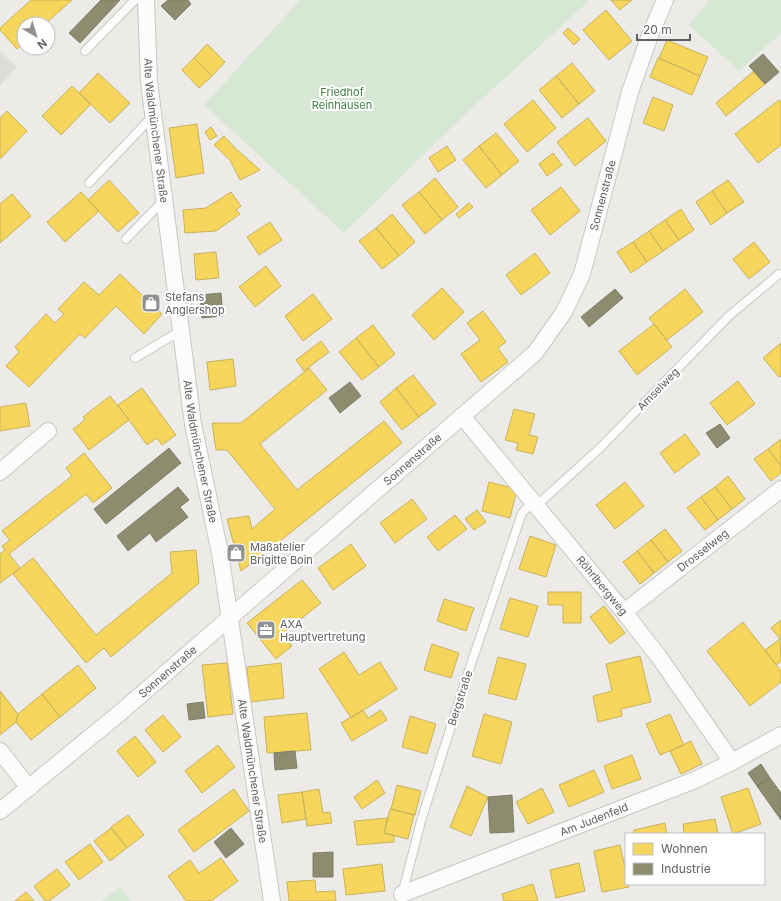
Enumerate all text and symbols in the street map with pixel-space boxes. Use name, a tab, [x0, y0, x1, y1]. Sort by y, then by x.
north arrow	[16, 16, 56, 56]
scale bar	[637, 16, 690, 42]
text: 20 m	[643, 22, 672, 37]
text: N	[35, 36, 50, 52]
street label: Alte Waldmünchener Straße	[141, 58, 171, 204]
park label: Friedhof Reinhausen	[312, 85, 372, 112]
street label: Sonnenstraße	[587, 158, 619, 232]
place label: Stefans Anglershop	[165, 290, 225, 317]
shop icon: Stefans Anglershop	[140, 292, 162, 314]
street label: Amselweg	[634, 365, 682, 413]
street label: Alte Waldmünchener Straße	[180, 379, 221, 524]
street label: Sonnenstraße	[380, 430, 444, 488]
street label: Drosselweg	[674, 526, 731, 575]
place label: Maßatelier Brigitte Boin	[250, 540, 313, 567]
shop icon: Maßatelier Brigitte Boin	[225, 542, 247, 564]
street label: Röhrlbergweg	[574, 553, 631, 618]
place label: AXA Hauptvertretung	[280, 617, 365, 644]
office icon: AXA Hauptvertretung	[255, 619, 277, 641]
street label: Sonnenstraße	[136, 643, 200, 701]
street label: Bergstraße	[444, 669, 476, 727]
street label: Alte Waldmünchener Straße	[235, 698, 270, 844]
street label: Am Judenfeld	[558, 800, 630, 839]
legend	[625, 833, 765, 885]
text: Wohnen	[661, 841, 708, 856]
text: Industrie	[661, 861, 711, 876]

